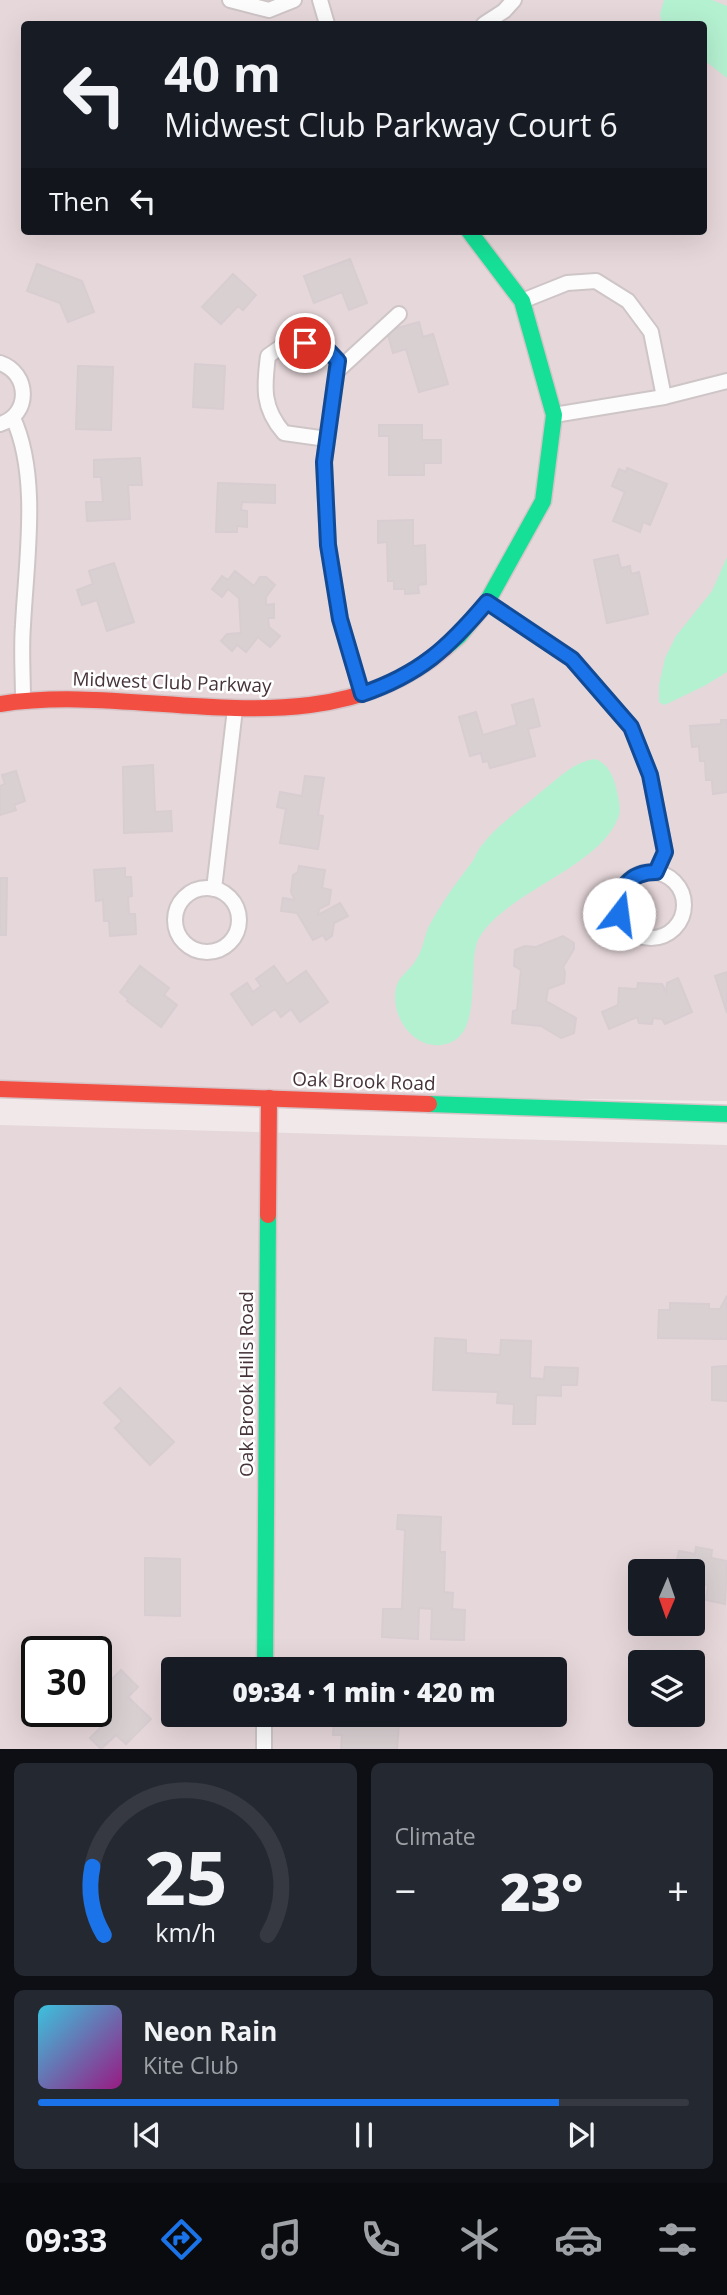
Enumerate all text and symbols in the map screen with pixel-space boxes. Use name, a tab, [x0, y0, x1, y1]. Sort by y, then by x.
text: 40 m	[164, 40, 281, 106]
icon: left	[49, 49, 140, 140]
text: Midwest Club Parkway Court 6	[164, 103, 618, 146]
icon: left	[124, 182, 162, 220]
text: Then	[49, 183, 110, 219]
pin	[275, 313, 335, 373]
icon: arrive	[286, 324, 324, 362]
street label: Midwest Club Parkway	[72, 666, 272, 698]
position arrow	[582, 877, 656, 951]
street label: Oak Brook Road	[292, 1066, 436, 1096]
street label: Oak Brook Hills Road	[233, 1291, 259, 1477]
north arrow	[628, 1559, 705, 1636]
map controls	[628, 1559, 705, 1727]
speed limit sign: 30	[21, 1636, 112, 1727]
button: layers	[628, 1650, 705, 1727]
text: 09:34 · 1 min · 420 m	[233, 1674, 495, 1710]
text: Climate	[395, 1820, 476, 1852]
text: 25	[144, 1828, 227, 1927]
text: 23°	[500, 1855, 583, 1926]
text: −	[395, 1864, 416, 1916]
text: +	[667, 1864, 689, 1916]
text: km/h	[155, 1915, 216, 1949]
text: Neon Rain	[143, 2013, 277, 2049]
text: Kite Club	[143, 2049, 238, 2081]
icon: previous	[128, 2116, 166, 2154]
icon: pause	[345, 2116, 383, 2154]
icon: next	[562, 2116, 600, 2154]
icon: directions	[157, 2215, 206, 2264]
icon: music	[257, 2215, 306, 2264]
icon: phone	[356, 2215, 405, 2264]
icon: climate	[455, 2215, 504, 2264]
icon: car	[554, 2215, 603, 2264]
icon: filters	[653, 2215, 702, 2264]
text: 09:33	[25, 2218, 107, 2261]

